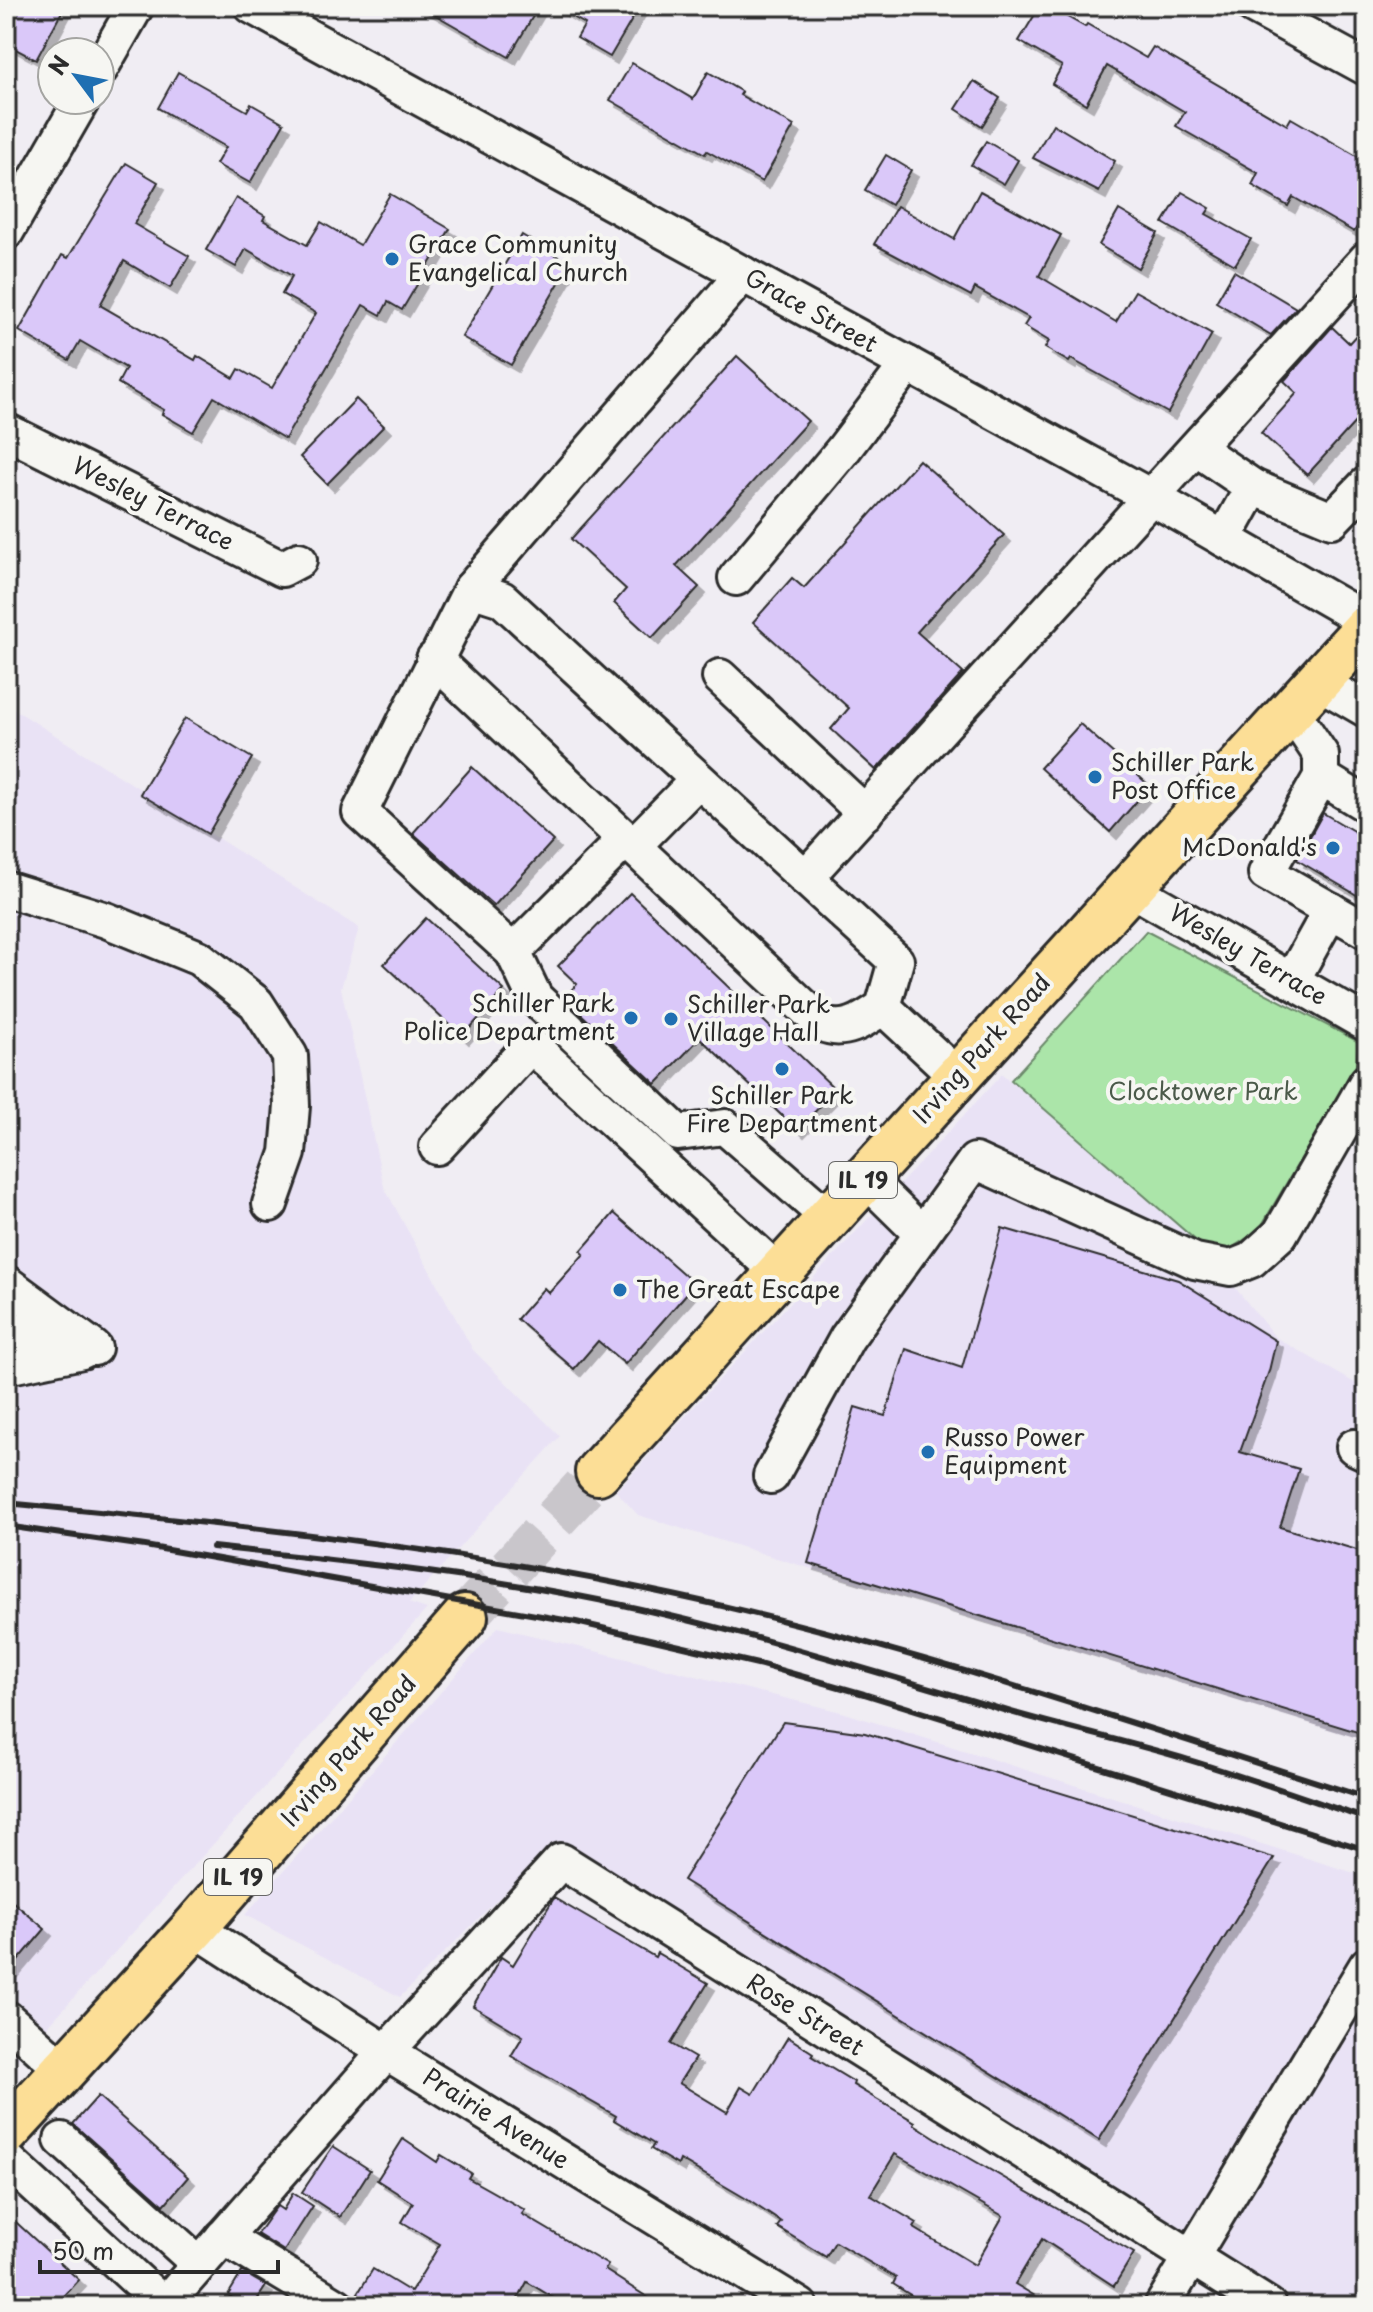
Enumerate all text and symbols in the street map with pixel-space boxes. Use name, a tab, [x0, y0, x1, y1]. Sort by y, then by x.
north arrow	[36, 36, 116, 116]
text: N	[39, 48, 76, 81]
place label: Grace Community Evangelical Church	[408, 225, 628, 289]
marker: Grace Community Evangelical Church	[383, 250, 401, 268]
street label: Grace Street	[739, 258, 885, 361]
street label: Wesley Terrace	[67, 446, 241, 558]
place label: Schiller Park Post Office	[1111, 743, 1254, 807]
marker: Schiller Park Post Office	[1086, 768, 1104, 786]
place label: McDonald's	[1182, 828, 1317, 864]
marker: McDonald's	[1324, 839, 1342, 857]
street label: Wesley Terrace	[1163, 893, 1335, 1013]
street label: Irving Park Road	[903, 965, 1058, 1131]
place label: Schiller Park Police Department	[403, 984, 615, 1048]
place label: Schiller Park Village Hall	[687, 985, 830, 1049]
marker: Schiller Park Police Department	[622, 1009, 640, 1027]
marker: Schiller Park Village Hall	[662, 1010, 680, 1028]
marker: Schiller Park Fire Department	[773, 1060, 791, 1078]
park label: Clocktower Park	[1108, 1072, 1298, 1108]
place label: Schiller Park Fire Department	[686, 1076, 878, 1140]
road number: IL 19	[829, 1162, 897, 1198]
place label: The Great Escape	[636, 1270, 840, 1306]
marker: The Great Escape	[611, 1281, 629, 1299]
place label: Russo Power Equipment	[944, 1418, 1085, 1482]
marker: Russo Power Equipment	[919, 1443, 937, 1461]
street label: Irving Park Road	[271, 1666, 424, 1834]
road number: IL 19	[204, 1859, 272, 1895]
street label: Rose Street	[740, 1963, 872, 2064]
street label: Prairie Avenue	[417, 2058, 577, 2177]
scale bar	[40, 2224, 278, 2274]
text: 50 m	[52, 2232, 114, 2268]

